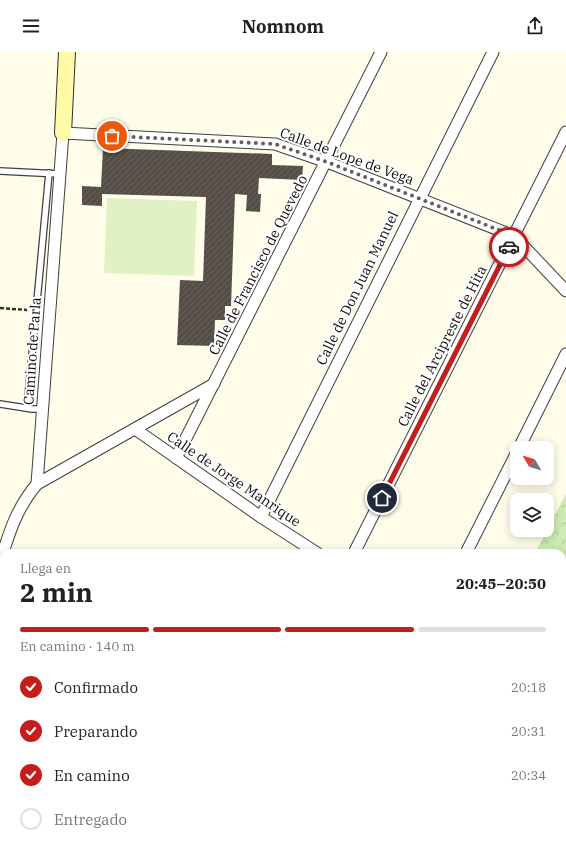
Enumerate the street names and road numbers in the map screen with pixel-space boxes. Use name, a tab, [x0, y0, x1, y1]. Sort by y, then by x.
street label: Calle de Lope de Vega	[278, 123, 417, 189]
street label: Calle de Francisco de Quevedo	[205, 172, 311, 358]
street label: Calle de Don Juan Manuel	[312, 208, 402, 368]
street label: Calle del Arcipreste de Hita	[393, 262, 491, 430]
street label: Camino de Parla	[19, 296, 45, 405]
street label: Calle de Jorge Manrique	[164, 427, 304, 531]

